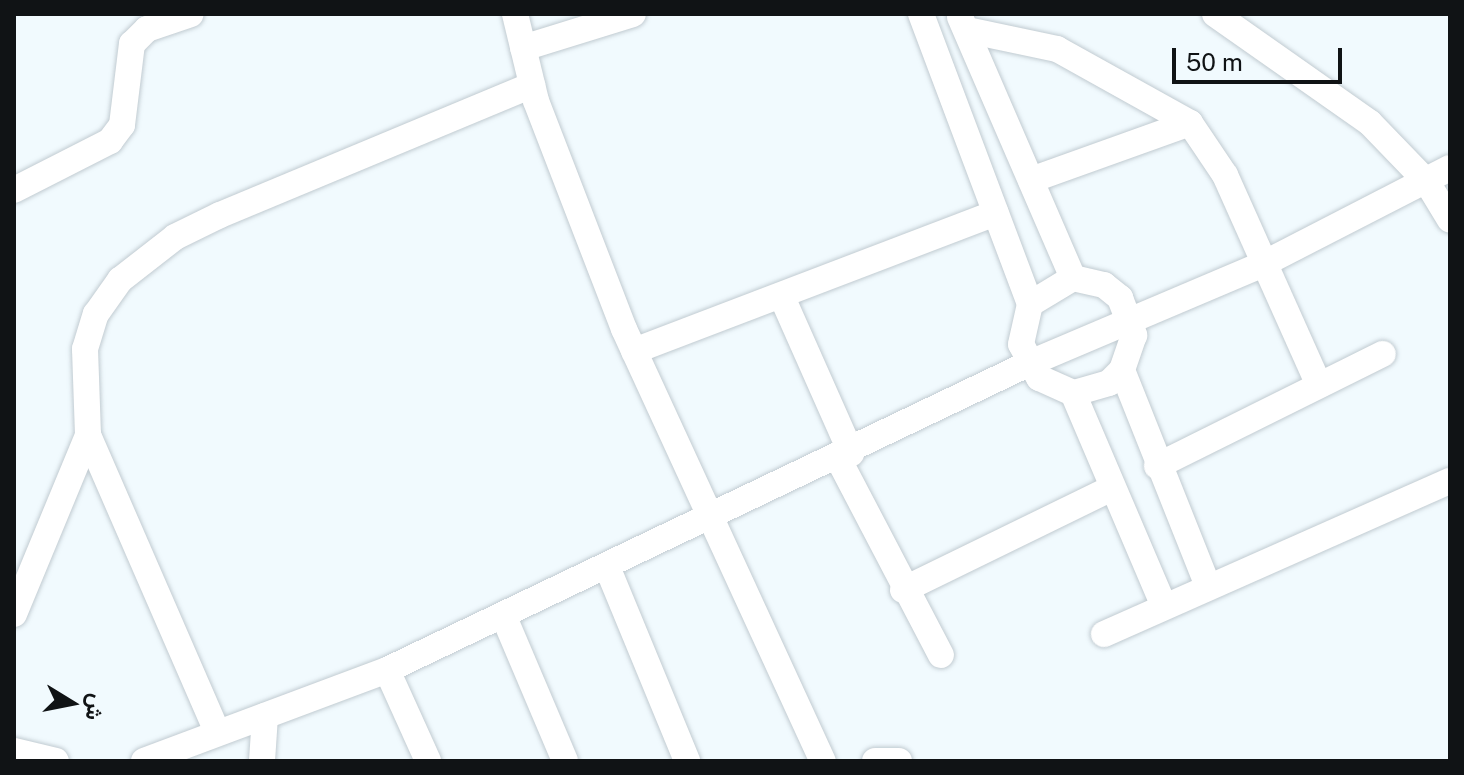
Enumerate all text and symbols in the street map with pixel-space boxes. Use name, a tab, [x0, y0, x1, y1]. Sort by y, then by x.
scale bar	[1176, 32, 1346, 82]
text: 50 m	[1186, 48, 1243, 76]
north arrow	[32, 663, 112, 743]
text: ش	[81, 692, 111, 722]

